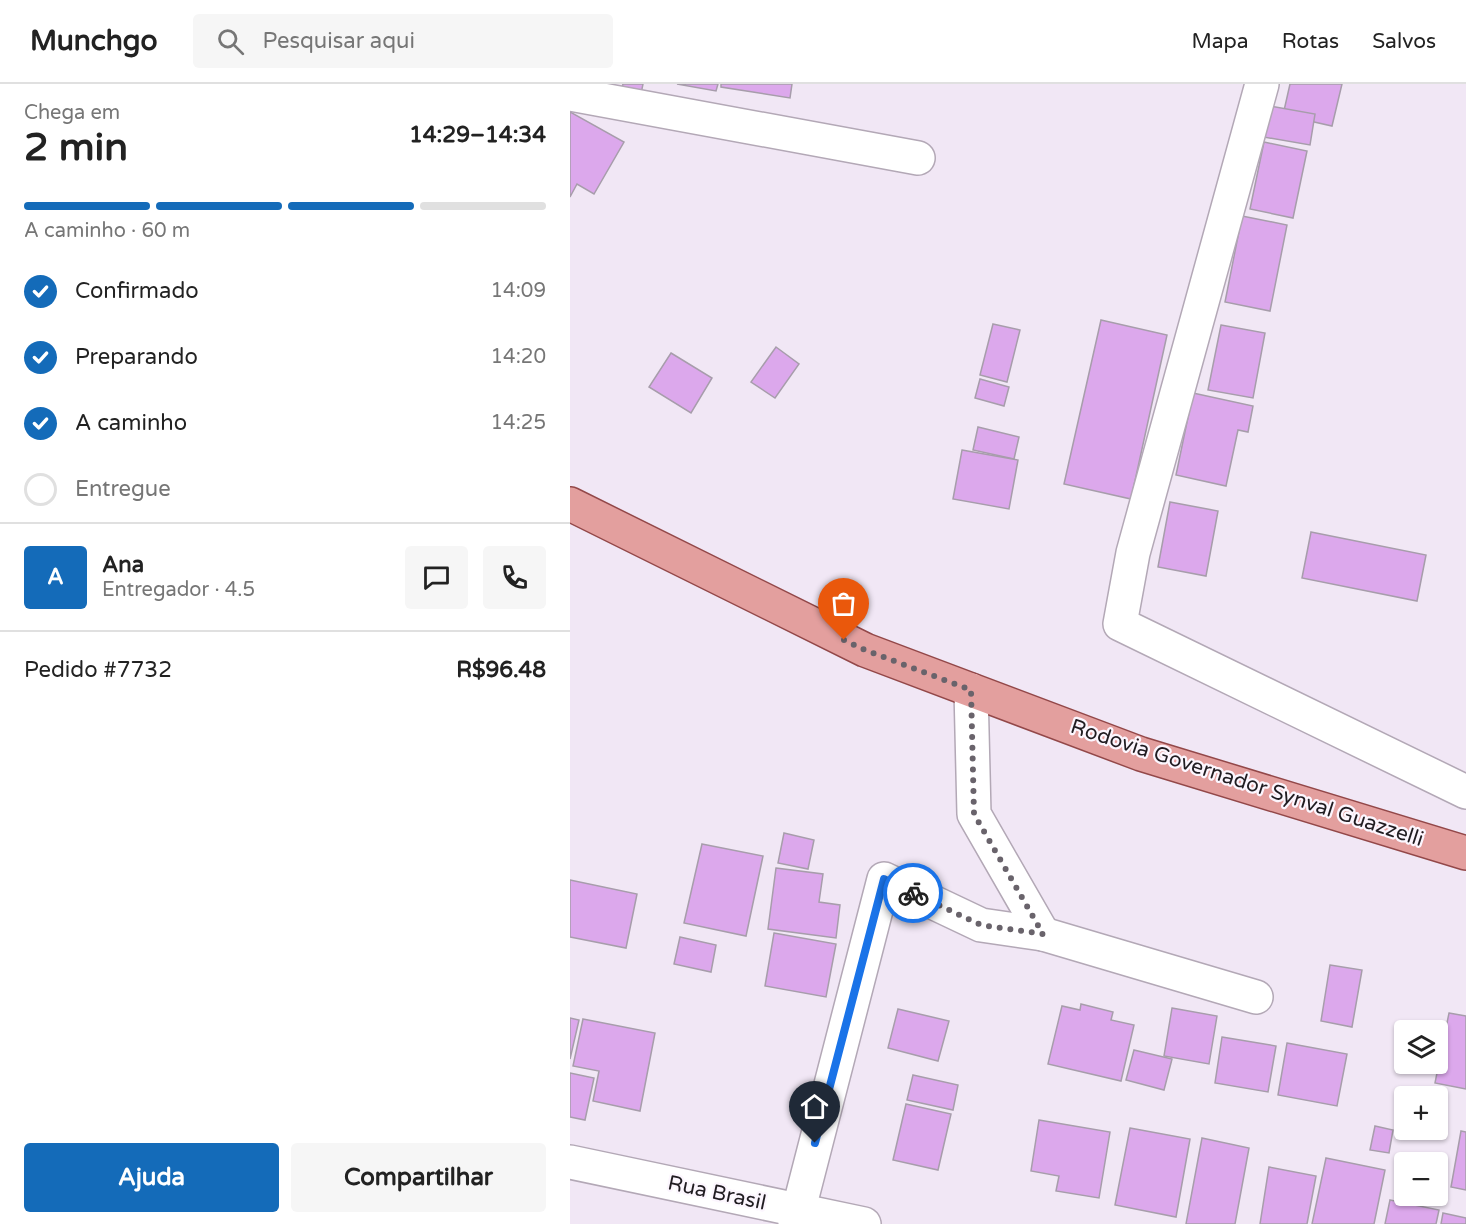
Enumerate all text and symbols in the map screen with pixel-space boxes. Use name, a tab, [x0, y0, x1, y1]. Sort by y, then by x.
search box	[193, 14, 613, 68]
text: Munchgo	[30, 24, 157, 58]
icon: search	[214, 25, 247, 58]
text: Pesquisar aqui	[262, 28, 415, 54]
text: Mapa	[1191, 29, 1249, 54]
text: Rotas	[1282, 29, 1339, 54]
text: Salvos	[1372, 29, 1436, 54]
text: Chega em	[24, 101, 120, 125]
text: 14:29–14:34	[409, 122, 546, 148]
text: 2 min	[24, 124, 128, 171]
text: A caminho · 60 m	[24, 219, 190, 243]
icon: check	[24, 275, 57, 308]
text: Confirmado	[75, 278, 199, 304]
text: 14:09	[491, 279, 546, 303]
icon: check	[24, 341, 57, 374]
text: Preparando	[75, 344, 198, 370]
text: 14:20	[491, 345, 546, 369]
icon: check	[24, 407, 57, 440]
text: A caminho	[75, 410, 187, 436]
text: 14:25	[491, 411, 546, 435]
text: Entregue	[75, 476, 171, 502]
button: chat	[405, 546, 468, 609]
button: phone	[483, 546, 546, 609]
text: Ana	[102, 552, 144, 578]
text: A	[47, 564, 64, 590]
text: Entregador · 4.5	[102, 578, 255, 602]
pin	[818, 578, 869, 640]
icon: bag	[827, 587, 860, 620]
text: Pedido #7732	[24, 657, 172, 683]
text: R$96.48	[456, 657, 546, 683]
street label: Rodovia Governador Synval Guazzelli	[1067, 714, 1427, 852]
courier	[883, 863, 943, 923]
icon: bike	[897, 877, 930, 910]
map controls	[1394, 1020, 1448, 1206]
button: layers	[1394, 1020, 1448, 1074]
pin	[789, 1081, 840, 1143]
button: +	[1394, 1086, 1448, 1140]
icon: home	[798, 1090, 831, 1123]
button: Ajuda	[24, 1143, 279, 1212]
button: Compartilhar	[291, 1143, 546, 1212]
button: −	[1394, 1152, 1448, 1206]
street label: Rua Brasil	[666, 1170, 768, 1216]

